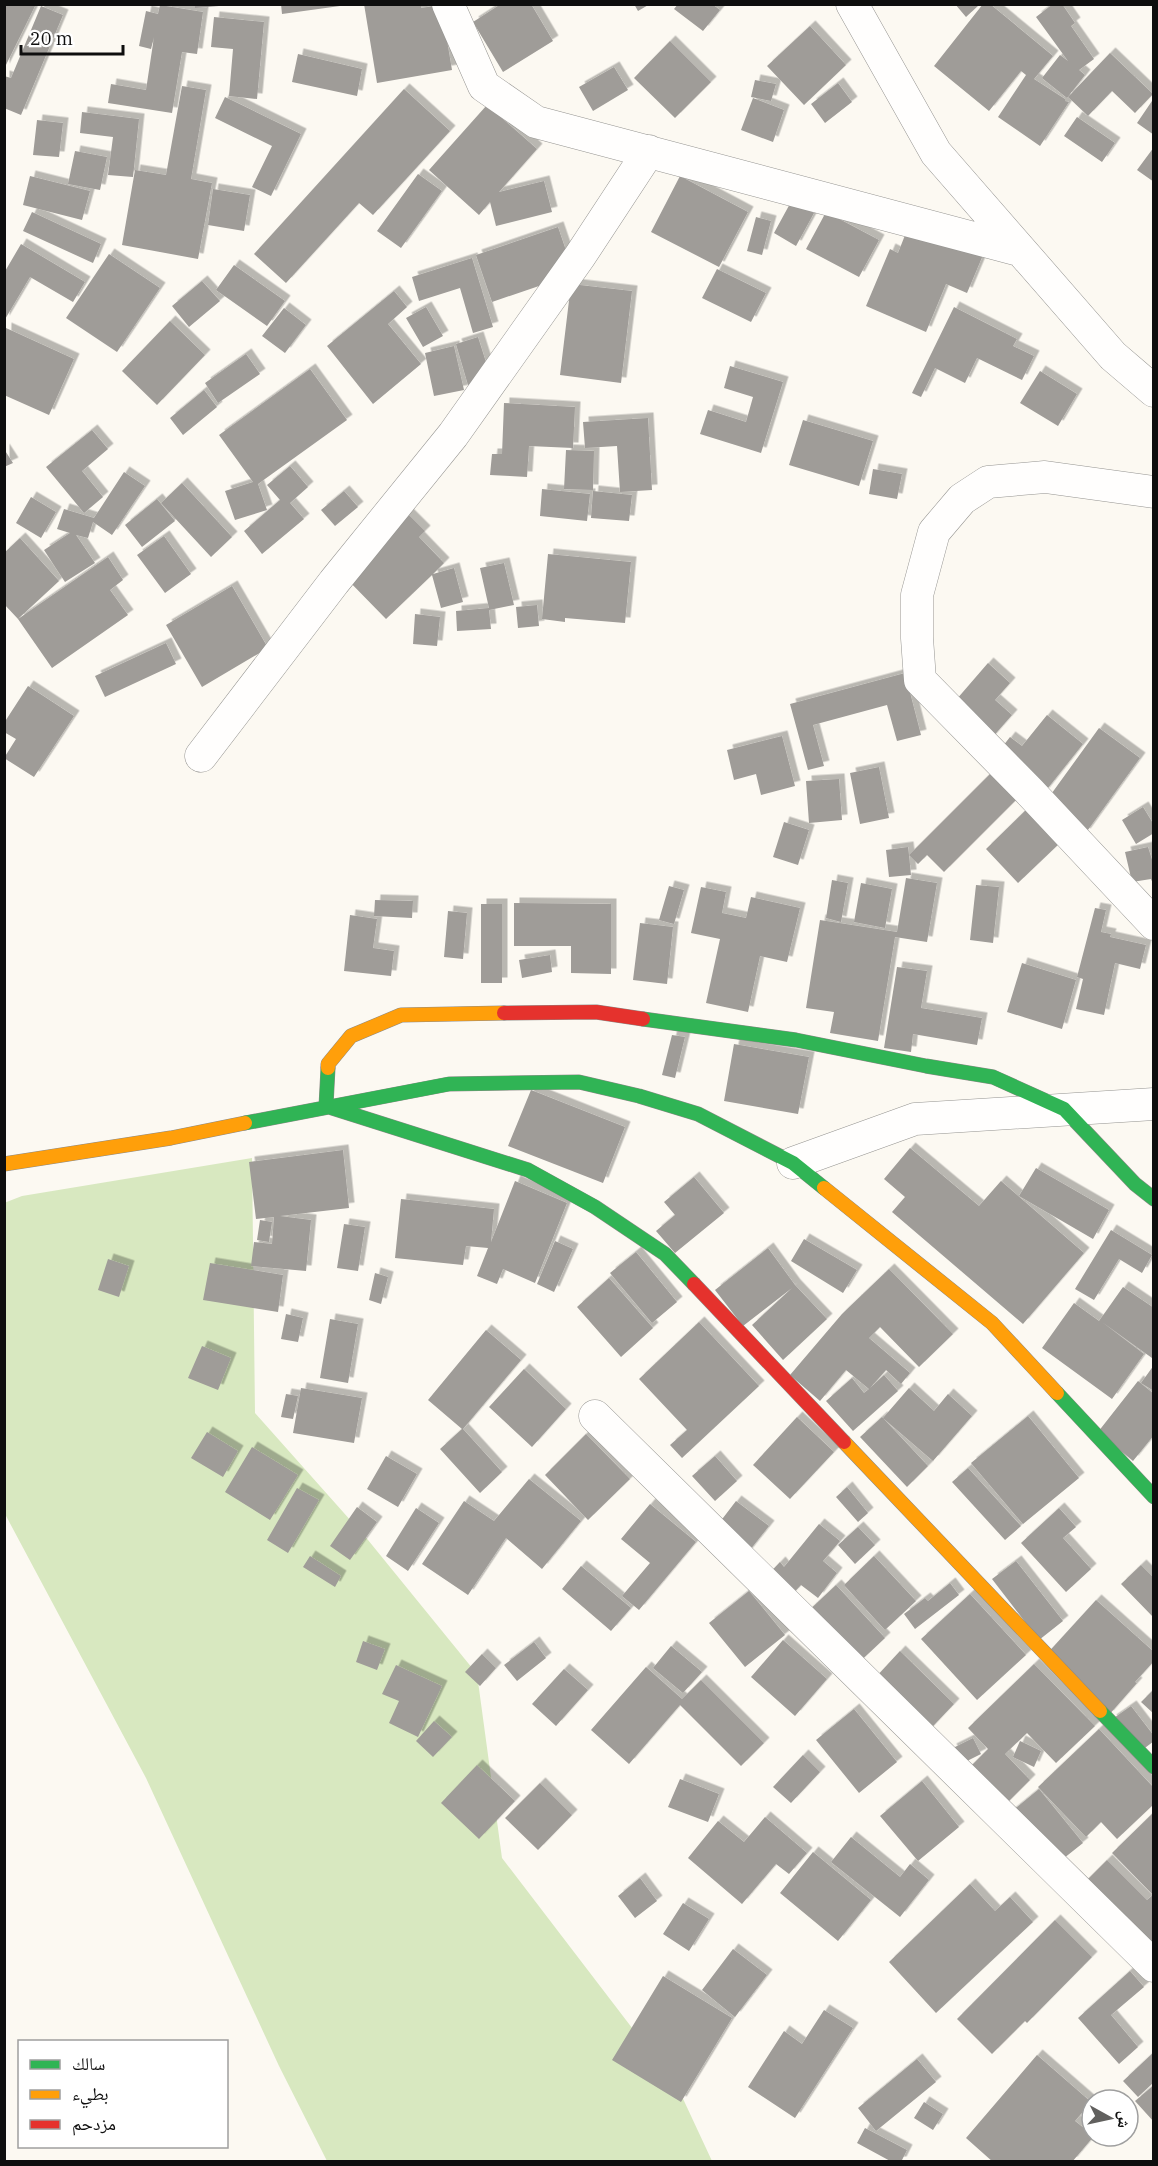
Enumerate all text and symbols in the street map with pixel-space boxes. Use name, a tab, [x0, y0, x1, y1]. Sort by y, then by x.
scale bar	[21, 18, 123, 56]
text: 20 m	[30, 27, 73, 50]
legend	[18, 2040, 228, 2148]
text: سالك	[72, 2052, 105, 2075]
text: بطيء	[72, 2082, 109, 2109]
north arrow	[1080, 2088, 1140, 2148]
text: ش	[1114, 2110, 1136, 2130]
text: مزدحم	[72, 2112, 116, 2136]

